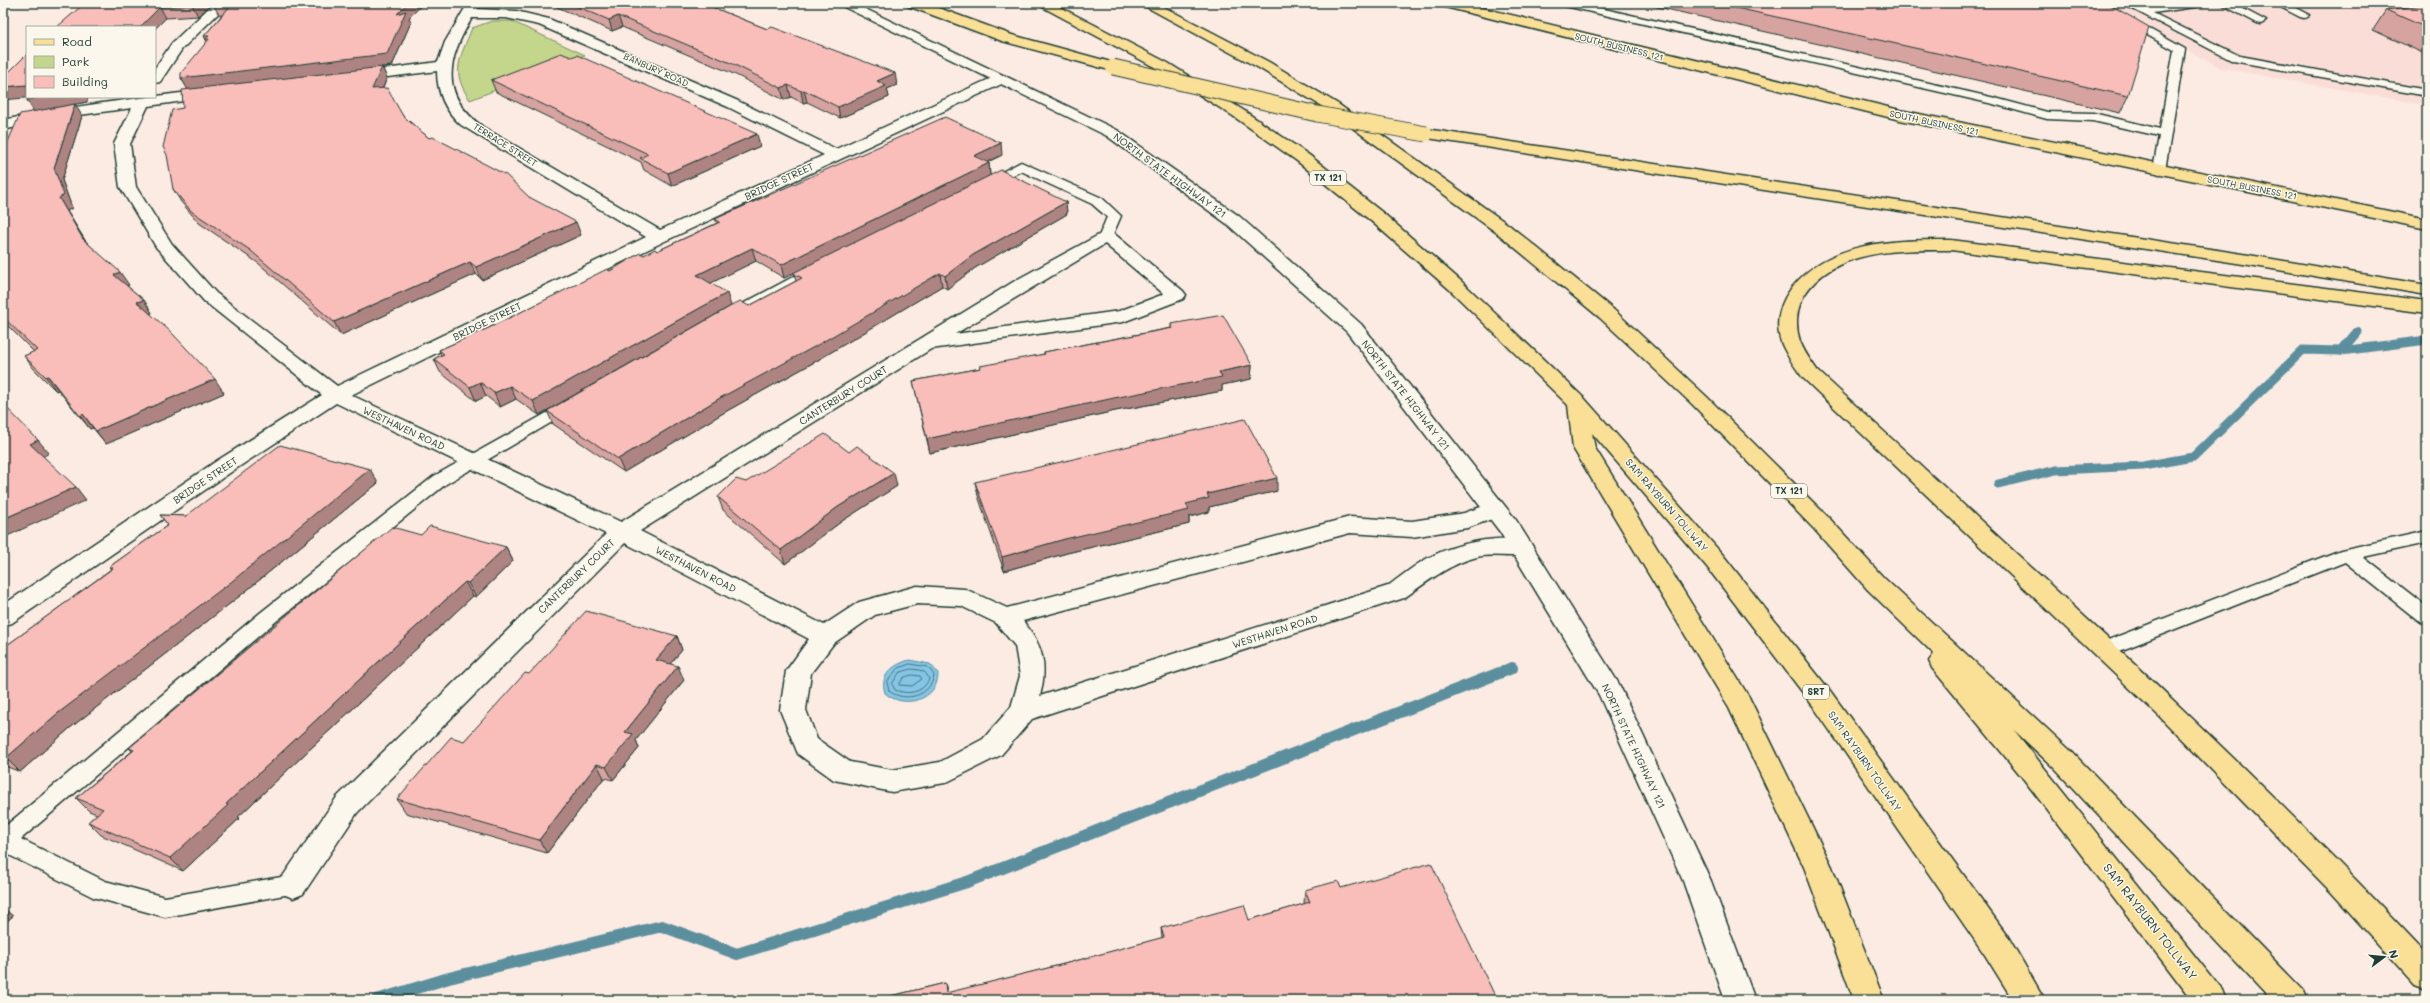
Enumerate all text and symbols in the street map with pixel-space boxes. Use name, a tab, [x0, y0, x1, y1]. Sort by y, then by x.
legend	[26, 26, 156, 98]
street label: SOUTH BUSINESS 121	[1574, 30, 1665, 63]
text: Road	[62, 33, 92, 49]
street label: BANBURY ROAD	[622, 50, 690, 89]
text: Park	[62, 53, 89, 69]
text: Building	[62, 73, 108, 89]
street label: SOUTH BUSINESS 121	[1888, 108, 1980, 137]
street label: TERRACE STREET	[471, 121, 539, 169]
street label: NORTH STATE HIGHWAY 121	[1111, 129, 1229, 221]
street label: BRIDGE STREET	[742, 159, 816, 203]
road number: TX 121	[1310, 171, 1346, 185]
street label: SOUTH BUSINESS 121	[2206, 173, 2298, 202]
street label: BRIDGE STREET	[450, 298, 524, 344]
street label: NORTH STATE HIGHWAY 121	[1359, 337, 1453, 453]
street label: CANTERBURY COURT	[796, 362, 890, 428]
street label: WESTHAVEN ROAD	[361, 403, 447, 453]
street label: BRIDGE STREET	[170, 453, 240, 507]
street label: SAM RAYBURN TOLLWAY	[1622, 455, 1712, 555]
road number: TX 121	[1771, 484, 1807, 498]
street label: CANTERBURY COURT	[534, 535, 618, 616]
street label: WESTHAVEN ROAD	[653, 543, 739, 596]
street label: WESTHAVEN ROAD	[1230, 611, 1320, 651]
street label: NORTH STATE HIGHWAY 121	[1599, 681, 1669, 811]
road number: SRT	[1803, 685, 1829, 699]
street label: SAM RAYBURN TOLLWAY	[1825, 708, 1905, 814]
street label: SAM RAYBURN TOLLWAY	[2100, 860, 2201, 983]
north arrow	[2364, 937, 2404, 977]
text: N	[2386, 948, 2402, 960]

